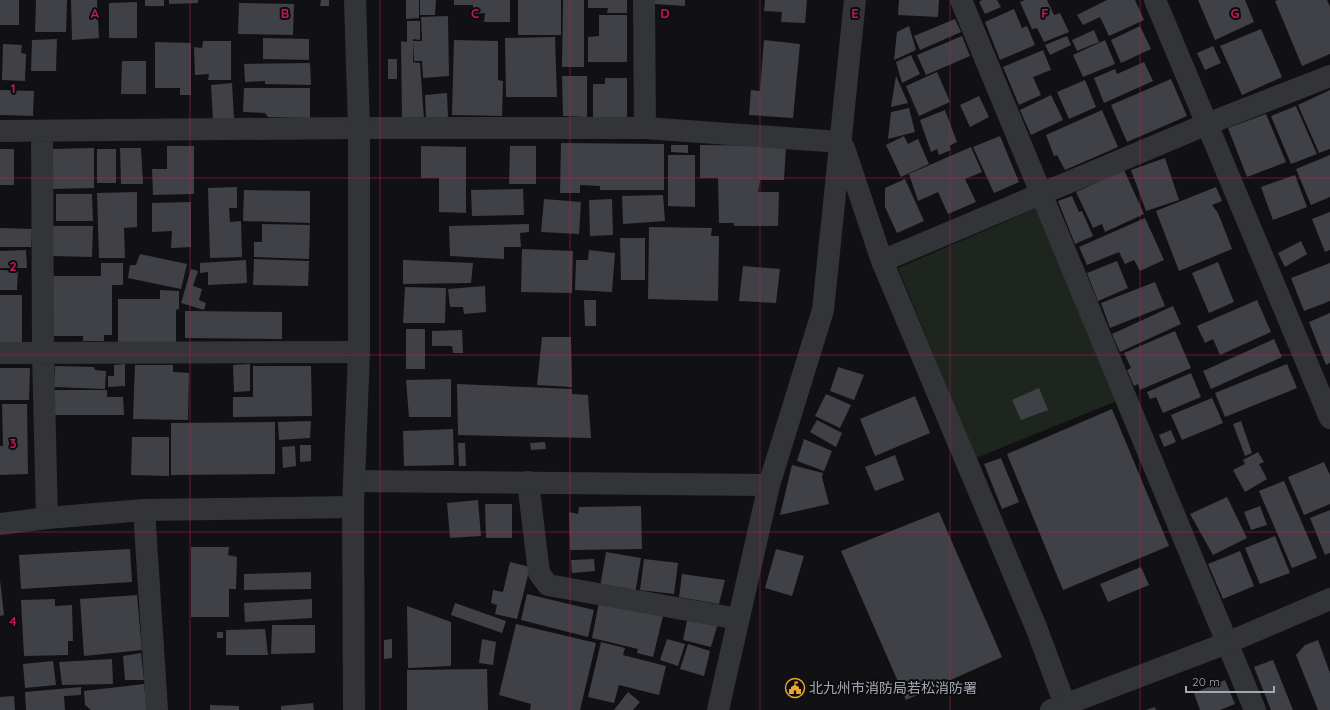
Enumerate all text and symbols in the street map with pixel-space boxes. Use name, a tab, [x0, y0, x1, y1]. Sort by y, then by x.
text: A	[91, 5, 100, 21]
text: B	[281, 5, 289, 21]
text: C	[471, 5, 479, 21]
text: D	[660, 5, 670, 21]
text: E	[851, 5, 859, 21]
text: F	[1041, 5, 1049, 21]
text: G	[1230, 5, 1240, 21]
text: 1	[10, 80, 16, 96]
text: 2	[9, 258, 17, 274]
text: 3	[10, 435, 17, 451]
text: 4	[9, 613, 17, 629]
scale bar	[1186, 668, 1274, 694]
text: 20 m	[1192, 674, 1220, 689]
public building icon: 北九州市消防局若松消防署	[784, 677, 806, 699]
place label: 北九州市消防局若松消防署	[809, 679, 977, 697]

